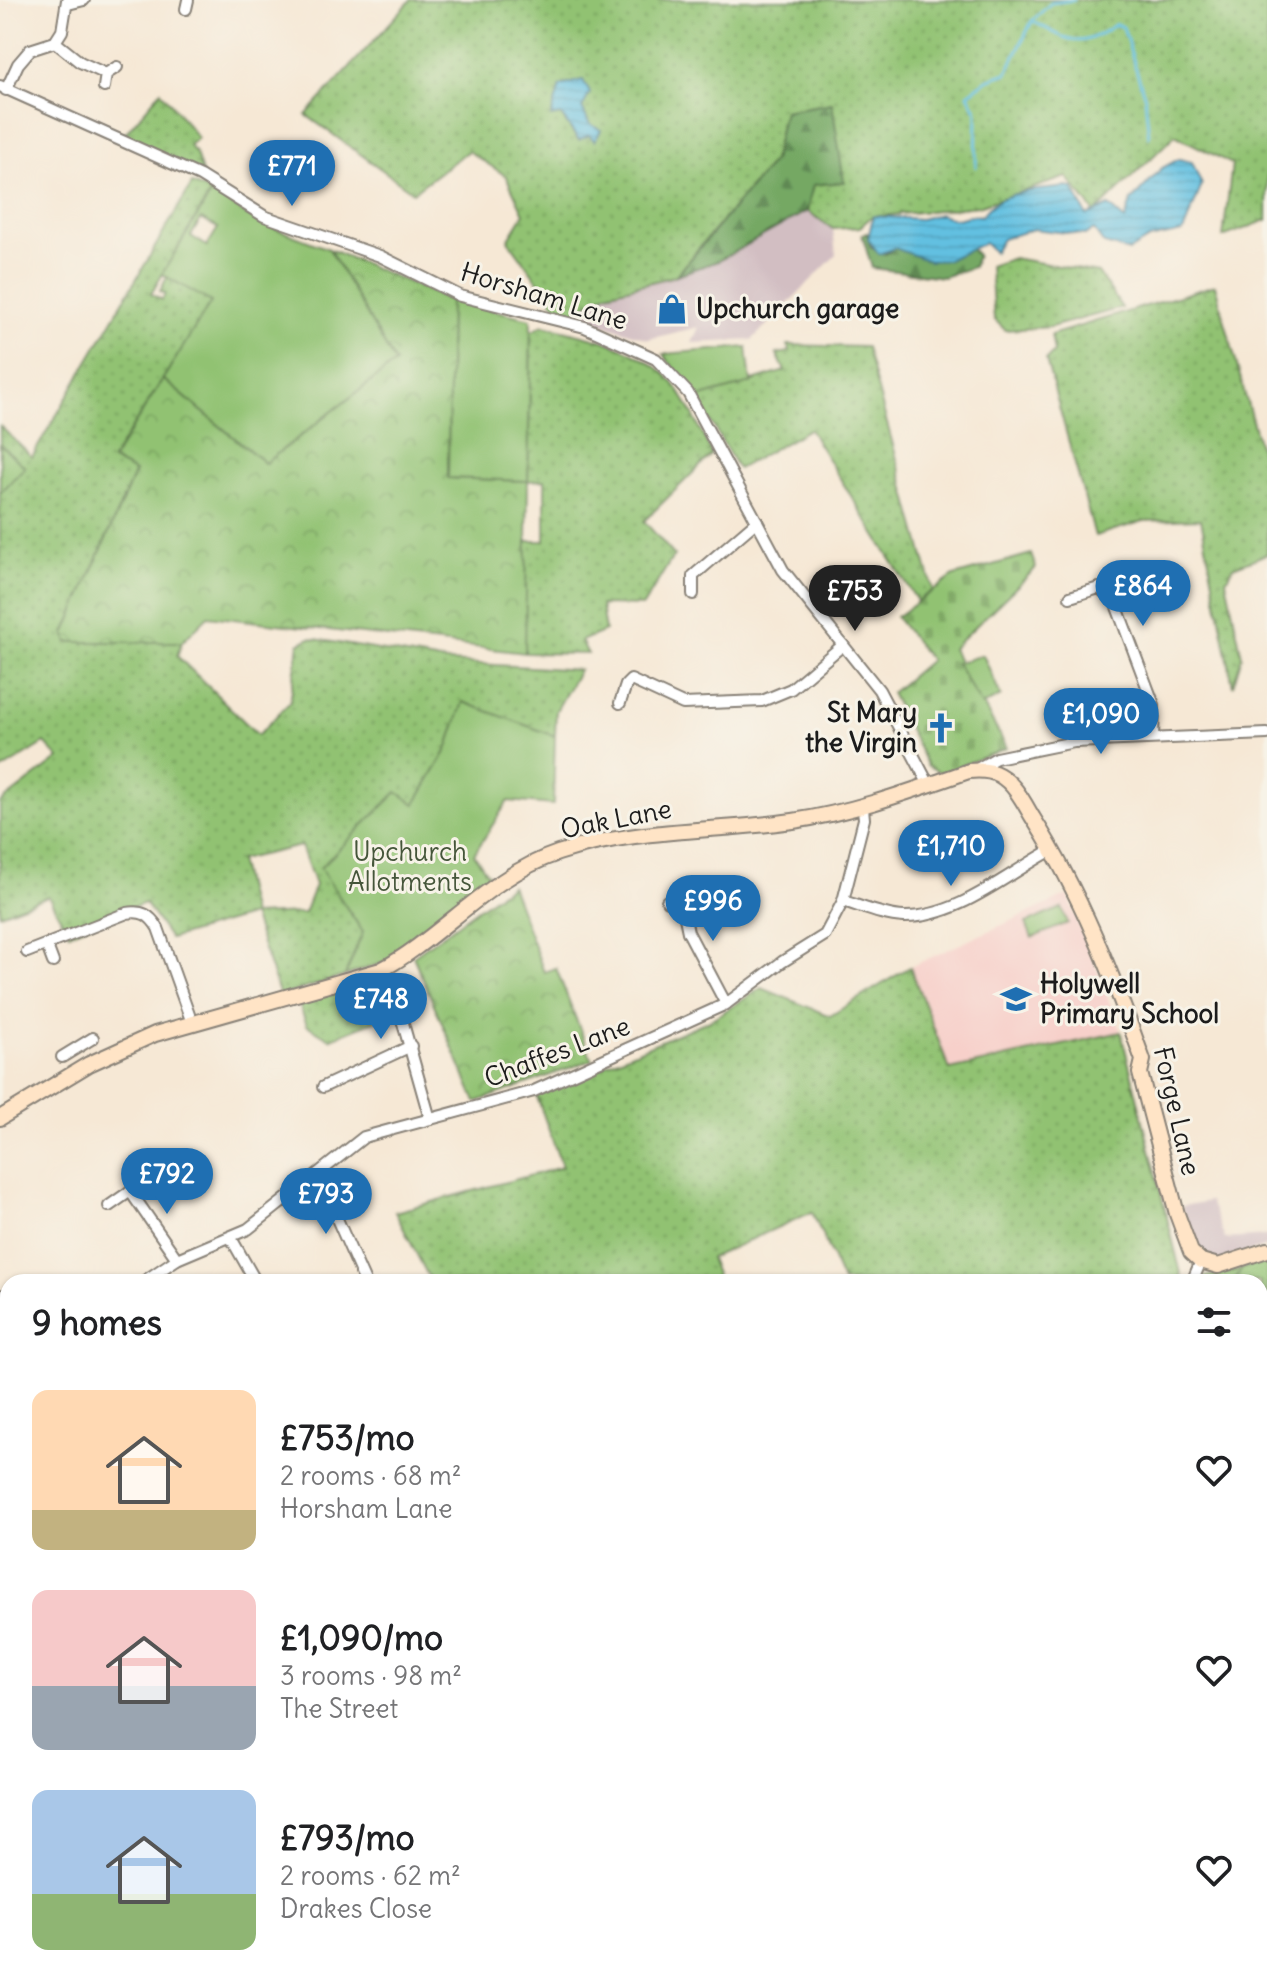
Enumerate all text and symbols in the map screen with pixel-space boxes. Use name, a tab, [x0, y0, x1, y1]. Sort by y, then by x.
pin: £771	[245, 140, 339, 208]
text: £771	[267, 149, 317, 182]
street label: Horsham Lane	[457, 255, 631, 337]
shop icon: Upchurch garage	[655, 292, 689, 326]
place label: Upchurch garage	[696, 292, 899, 325]
pin: £864	[1096, 560, 1190, 628]
pin: £753	[808, 565, 902, 633]
text: £864	[1114, 569, 1172, 602]
text: £753	[827, 574, 883, 607]
pin: £1,090	[1036, 688, 1166, 756]
place label: St Mary the Virgin	[805, 696, 917, 759]
text: £1,090	[1062, 697, 1140, 730]
church icon: St Mary the Virgin	[924, 711, 958, 745]
street label: Oak Lane	[558, 792, 674, 845]
pin: £1,710	[886, 820, 1016, 888]
text: £1,710	[916, 829, 986, 862]
park label: Upchurch Allotments	[348, 835, 472, 898]
pin: £996	[666, 875, 760, 943]
text: £996	[684, 884, 742, 917]
place label: Holywell Primary School	[1040, 967, 1219, 1030]
pin: £748	[334, 973, 428, 1041]
text: £748	[353, 982, 409, 1015]
school or university icon: Holywell Primary School	[999, 982, 1033, 1016]
street label: Chaffes Lane	[479, 1009, 634, 1094]
street label: Forge Lane	[1147, 1043, 1208, 1178]
pin: £792	[120, 1148, 214, 1216]
text: £792	[139, 1157, 195, 1190]
pin: £793	[279, 1168, 373, 1236]
text: £793	[298, 1177, 354, 1210]
icon: filters	[1192, 1300, 1236, 1344]
text: 9 homes	[32, 1301, 162, 1344]
text: £753/mo	[280, 1416, 415, 1459]
icon: home	[96, 1422, 192, 1518]
icon: heart	[1192, 1448, 1236, 1492]
text: 2 rooms · 68 m²	[280, 1459, 462, 1492]
text: Horsham Lane	[280, 1492, 452, 1525]
text: £1,090/mo	[280, 1616, 443, 1659]
icon: home	[96, 1622, 192, 1718]
icon: heart	[1192, 1648, 1236, 1692]
text: 3 rooms · 98 m²	[280, 1659, 462, 1692]
text: The Street	[280, 1692, 398, 1725]
text: £793/mo	[280, 1816, 415, 1859]
icon: home	[96, 1822, 192, 1918]
icon: heart	[1192, 1848, 1236, 1892]
text: 2 rooms · 62 m²	[280, 1859, 461, 1892]
text: Drakes Close	[280, 1892, 432, 1925]

